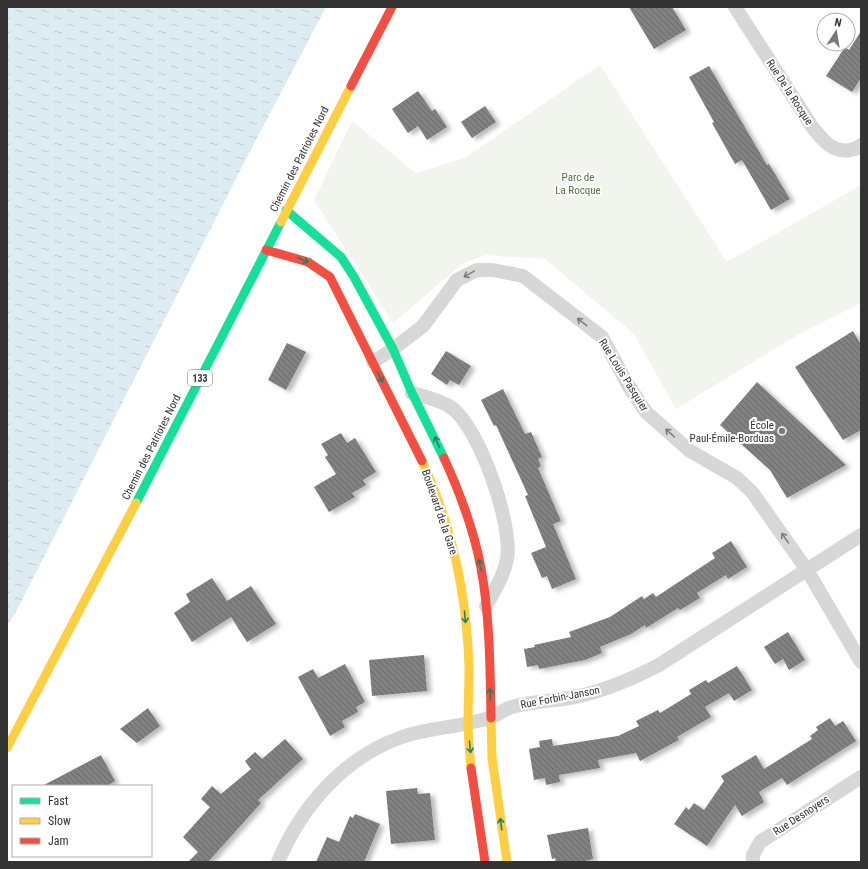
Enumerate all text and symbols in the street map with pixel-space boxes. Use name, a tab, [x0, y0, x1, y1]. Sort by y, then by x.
north arrow	[816, 12, 856, 52]
text: N	[833, 16, 843, 30]
street label: Rue De la Rocque	[764, 57, 816, 127]
street label: Chemin des Patriotes Nord	[267, 104, 332, 214]
park label: Parc de La Rocque	[555, 171, 601, 197]
one-way arrow	[297, 257, 309, 264]
one-way arrow	[463, 270, 475, 278]
one-way arrow	[576, 318, 587, 326]
street label: Rue Louis Pasquier	[596, 337, 651, 415]
road number: 133	[188, 370, 212, 386]
one-way arrow	[377, 371, 385, 383]
street label: Chemin des Patriotes Nord	[119, 392, 184, 502]
place label: École Paul-Émile-Borduas	[690, 419, 774, 445]
marker: École Paul-Émile-Borduas	[777, 426, 787, 436]
one-way arrow	[665, 429, 675, 438]
one-way arrow	[433, 437, 441, 449]
street label: Boulevard de la Gare	[419, 468, 460, 556]
one-way arrow	[781, 532, 789, 543]
one-way arrow	[475, 559, 483, 572]
one-way arrow	[461, 610, 468, 623]
street label: Rue Forbin-Janson	[519, 683, 601, 712]
one-way arrow	[486, 688, 494, 701]
one-way arrow	[466, 740, 473, 753]
legend	[12, 785, 152, 857]
street label: Rue Desnoyers	[771, 793, 832, 838]
text: Fast	[48, 794, 69, 808]
text: Slow	[48, 814, 71, 828]
one-way arrow	[497, 817, 505, 830]
text: Jam	[48, 834, 69, 848]

